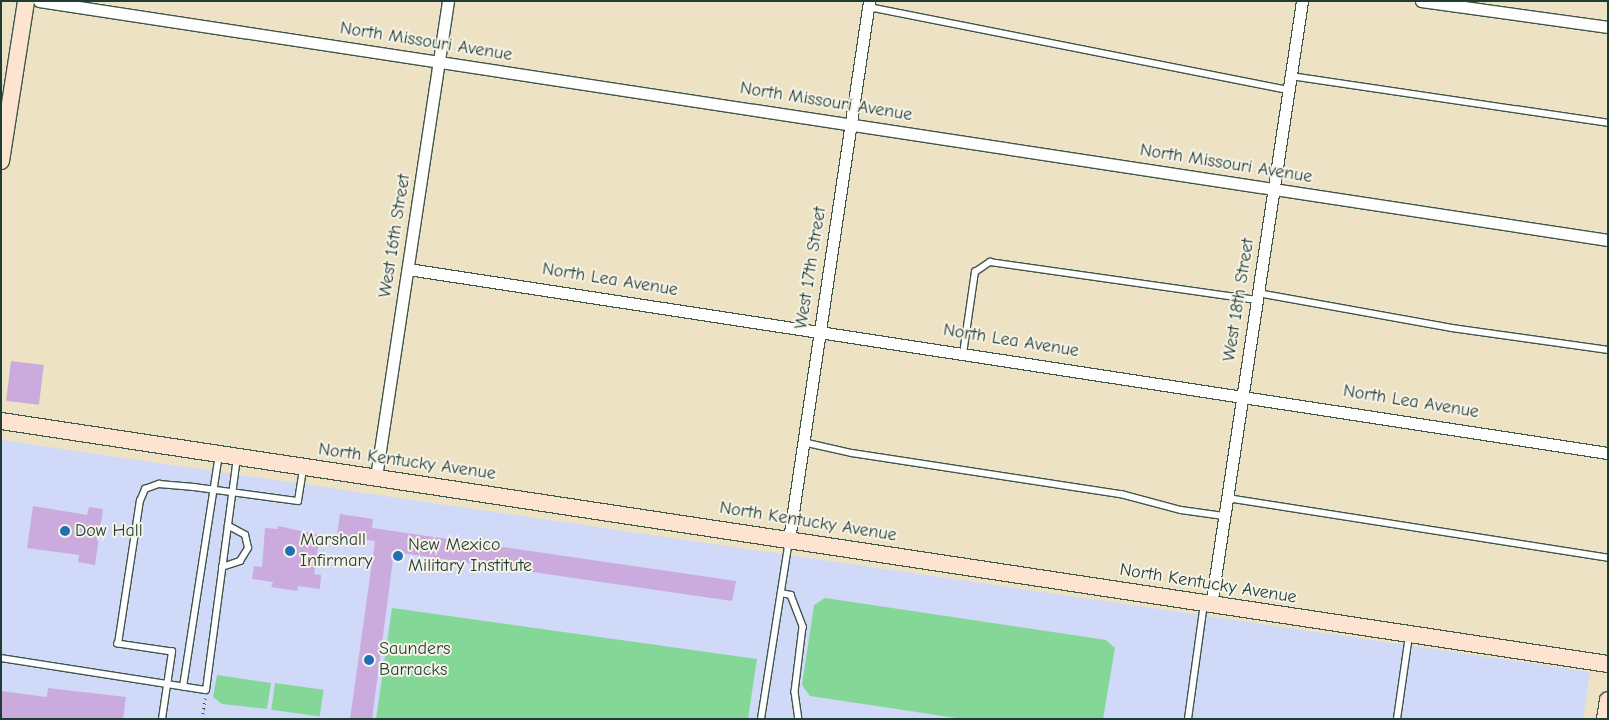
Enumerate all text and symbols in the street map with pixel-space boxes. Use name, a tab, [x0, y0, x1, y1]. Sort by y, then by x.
street label: North Missouri Avenue	[338, 18, 514, 66]
street label: North Missouri Avenue	[738, 78, 914, 126]
street label: North Missouri Avenue	[1138, 140, 1314, 188]
street label: West 16th Street	[375, 173, 415, 299]
street label: West 17th Street	[791, 205, 831, 331]
street label: West 18th Street	[1219, 237, 1259, 363]
street label: North Lea Avenue	[541, 259, 679, 301]
street label: North Lea Avenue	[942, 320, 1080, 362]
street label: North Lea Avenue	[1342, 381, 1480, 423]
street label: North Kentucky Avenue	[317, 439, 497, 485]
street label: North Kentucky Avenue	[718, 497, 898, 547]
place label: Dow Hall	[75, 520, 143, 542]
marker: Dow Hall	[59, 525, 71, 537]
place label: Marshall Infirmary	[300, 530, 373, 572]
place label: New Mexico Military Institute	[408, 535, 532, 578]
marker: Marshall Infirmary	[284, 545, 296, 557]
marker: New Mexico Military Institute	[392, 550, 404, 562]
street label: North Kentucky Avenue	[1118, 559, 1298, 609]
place label: Saunders Barracks	[379, 639, 451, 682]
marker: Saunders Barracks	[363, 654, 375, 666]

